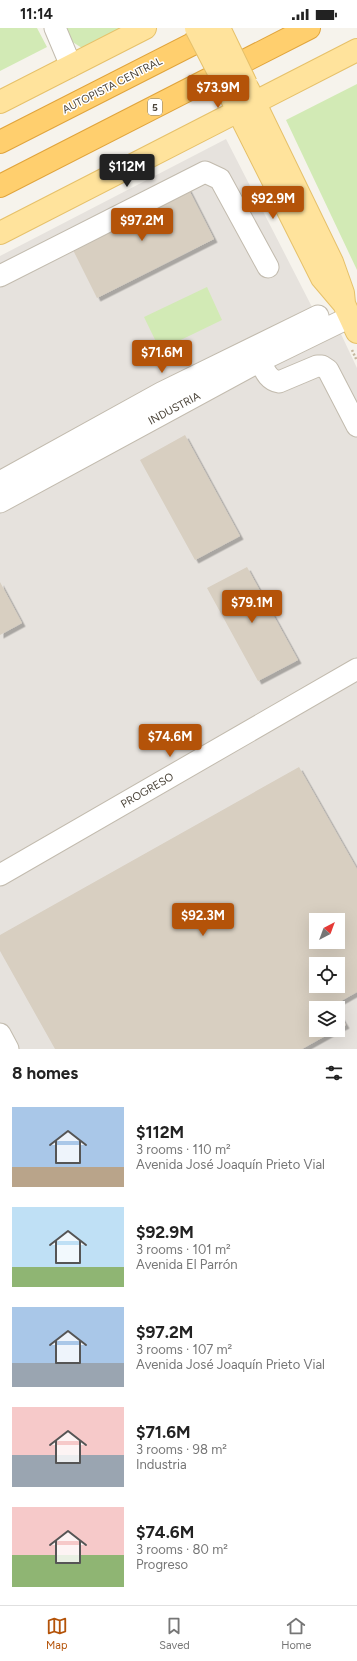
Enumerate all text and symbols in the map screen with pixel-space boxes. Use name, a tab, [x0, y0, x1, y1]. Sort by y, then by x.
text: 11:14	[20, 5, 53, 23]
street label: AUTOPISTA CENTRAL	[60, 54, 165, 116]
pin: $73.9M	[185, 75, 251, 109]
text: $73.9M	[196, 80, 240, 95]
road number: 5	[148, 99, 162, 115]
pin: $112M	[99, 154, 155, 188]
text: $112M	[109, 159, 145, 174]
pin: $92.9M	[240, 186, 306, 220]
text: $92.9M	[251, 191, 295, 206]
pin: $97.2M	[109, 208, 175, 242]
text: $97.2M	[120, 213, 164, 228]
pin: $71.6M	[129, 340, 195, 374]
text: $71.6M	[141, 345, 183, 360]
street label: INDUSTRIA	[146, 389, 203, 428]
pin: $79.1M	[219, 590, 285, 624]
text: $79.1M	[231, 595, 273, 610]
pin: $74.6M	[137, 724, 203, 758]
text: $74.6M	[148, 729, 192, 744]
street label: PROGRESO	[119, 770, 176, 811]
pin: $92.3M	[170, 903, 236, 937]
text: $92.3M	[181, 908, 225, 923]
north arrow	[309, 913, 345, 949]
map controls	[309, 913, 345, 1037]
button: locate	[309, 957, 345, 993]
button: layers	[309, 1001, 345, 1037]
icon: filters	[323, 1062, 345, 1084]
text: 8 homes	[12, 1063, 78, 1083]
text: $112M	[136, 1122, 184, 1142]
icon: home	[44, 1123, 92, 1171]
text: 3 rooms · 110 m²	[136, 1142, 231, 1157]
text: Avenida José Joaquín Prieto Vial	[136, 1157, 325, 1172]
text: $92.9M	[136, 1222, 194, 1242]
icon: home	[44, 1223, 92, 1271]
text: 3 rooms · 101 m²	[136, 1242, 231, 1257]
text: Avenida El Parrón	[136, 1257, 237, 1272]
text: $97.2M	[136, 1322, 193, 1342]
icon: home	[44, 1323, 92, 1371]
text: 3 rooms · 107 m²	[136, 1342, 232, 1357]
text: Avenida José Joaquín Prieto Vial	[136, 1357, 325, 1372]
text: $71.6M	[136, 1422, 191, 1442]
icon: home	[44, 1423, 92, 1471]
text: 3 rooms · 98 m²	[136, 1442, 227, 1457]
text: Industria	[136, 1457, 187, 1472]
text: $74.6M	[136, 1522, 194, 1542]
icon: home	[44, 1523, 92, 1571]
text: 3 rooms · 80 m²	[136, 1542, 228, 1557]
text: Progreso	[136, 1557, 188, 1572]
tab: Map	[46, 1615, 68, 1652]
tab: Saved	[159, 1615, 190, 1652]
tab: Home	[281, 1615, 311, 1652]

